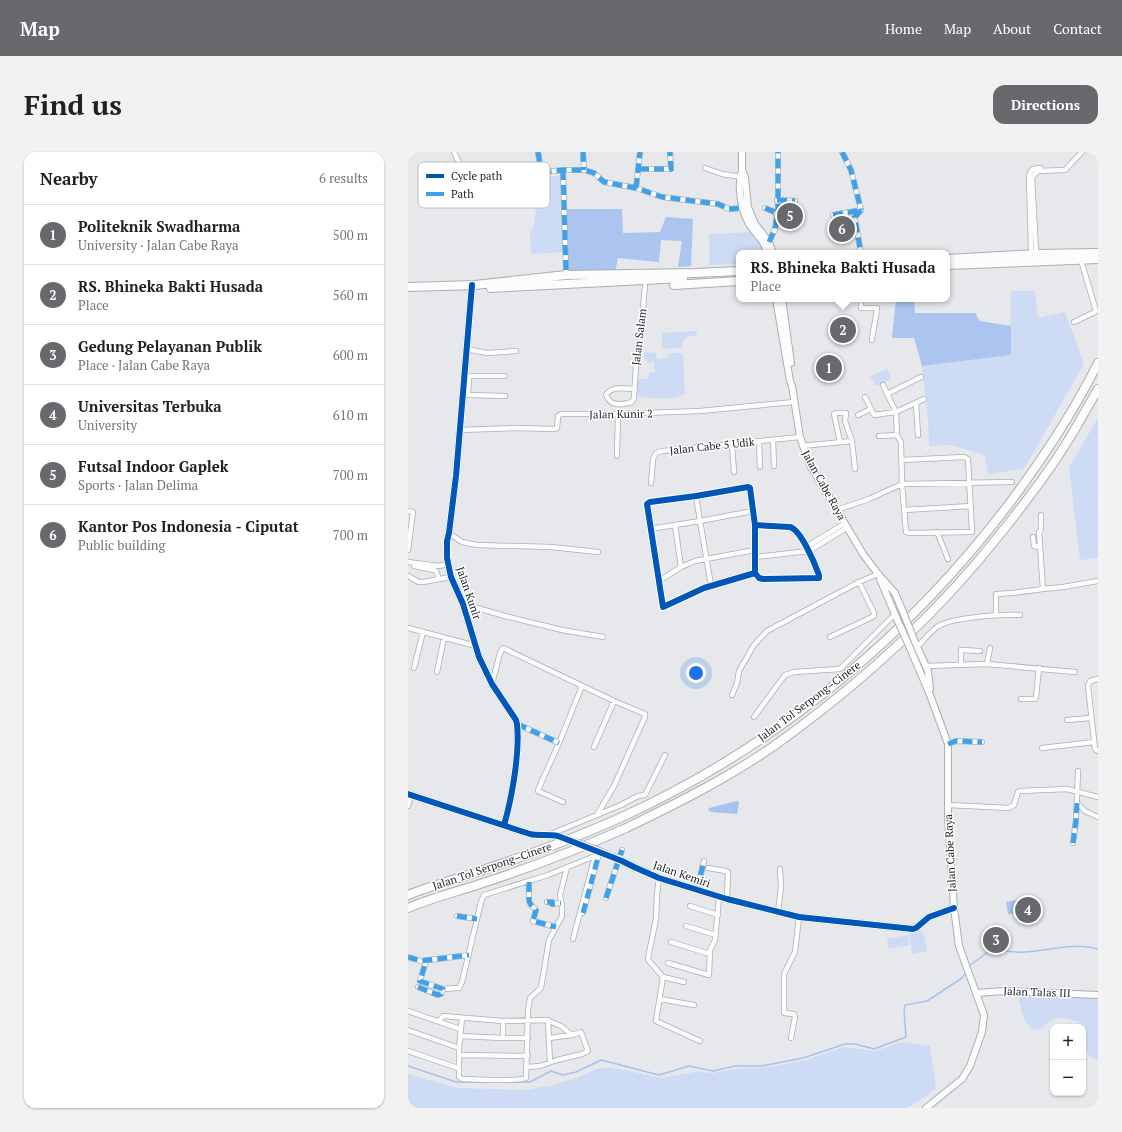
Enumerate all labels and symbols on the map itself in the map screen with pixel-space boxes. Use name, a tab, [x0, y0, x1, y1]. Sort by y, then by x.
legend	[418, 162, 550, 208]
text: Cycle path	[451, 169, 503, 183]
text: Path	[451, 187, 474, 201]
pin: 5	[777, 201, 803, 231]
pin: 6	[829, 214, 855, 244]
street label: Jalan Salam	[629, 307, 649, 366]
pin: 2	[830, 315, 856, 345]
pin: 1	[816, 353, 842, 383]
street label: Jalan Kunir 2	[589, 406, 653, 422]
street label: Jalan Cabe 5 Udik	[669, 435, 755, 457]
street label: Jalan Cabe Raya	[799, 448, 849, 523]
street label: Jalan Kunir	[453, 565, 485, 622]
street label: Jalan Tol Serpong–Cinere	[755, 658, 863, 744]
your location	[686, 663, 706, 683]
street label: Jalan Cabe Raya	[941, 813, 959, 892]
street label: Jalan Tol Serpong–Cinere	[431, 839, 554, 893]
street label: Jalan Kemiri	[651, 858, 713, 890]
pin: 4	[1015, 895, 1041, 925]
pin: 3	[983, 925, 1009, 955]
street label: Jalan Talas III	[1003, 984, 1071, 1000]

